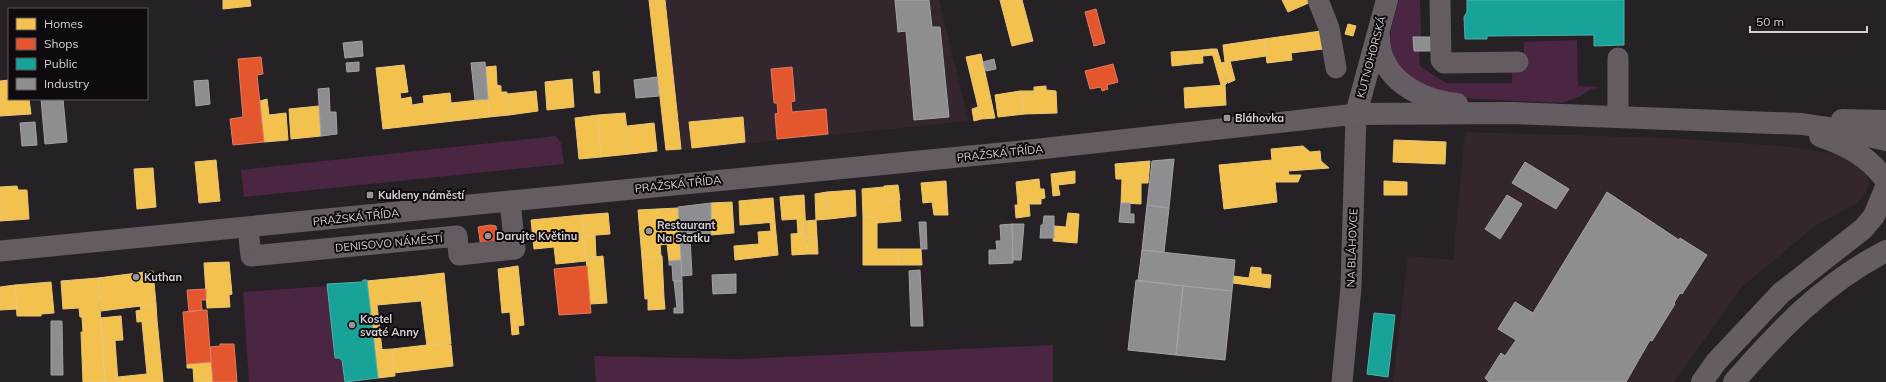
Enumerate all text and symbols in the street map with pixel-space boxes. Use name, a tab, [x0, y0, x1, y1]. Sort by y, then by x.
legend	[8, 8, 148, 100]
scale bar	[1750, 8, 1867, 34]
street label: KUTNOHORSKÁ	[1353, 14, 1389, 100]
text: 50 m	[1756, 14, 1784, 29]
text: Homes	[44, 16, 83, 31]
text: Shops	[44, 36, 79, 51]
text: Public	[44, 56, 78, 71]
text: Industry	[44, 76, 90, 91]
place label: Bláhovka	[1235, 111, 1284, 125]
marker: Bláhovka	[1222, 113, 1232, 123]
street label: PRAŽSKÁ TŘÍDA	[956, 141, 1044, 165]
street label: PRAŽSKÁ TŘÍDA	[634, 172, 722, 196]
place label: Kukleny náměstí	[378, 188, 465, 202]
marker: Kukleny náměstí	[365, 190, 375, 200]
street label: PRAŽSKÁ TŘÍDA	[312, 205, 400, 229]
street label: NA BLÁHOVCE	[1344, 208, 1360, 288]
place label: Restaurant Na Statku	[657, 218, 716, 245]
marker: Restaurant Na Statku	[644, 226, 654, 236]
place label: Darujte Květinu	[496, 229, 577, 243]
street label: DENISOVO NÁMĚSTÍ	[335, 231, 445, 255]
marker: Darujte Květinu	[483, 231, 493, 241]
place label: Kuthan	[144, 270, 182, 284]
marker: Kuthan	[131, 272, 141, 282]
place label: Kostel svaté Anny	[360, 312, 419, 339]
marker: Kostel svaté Anny	[347, 320, 357, 330]

